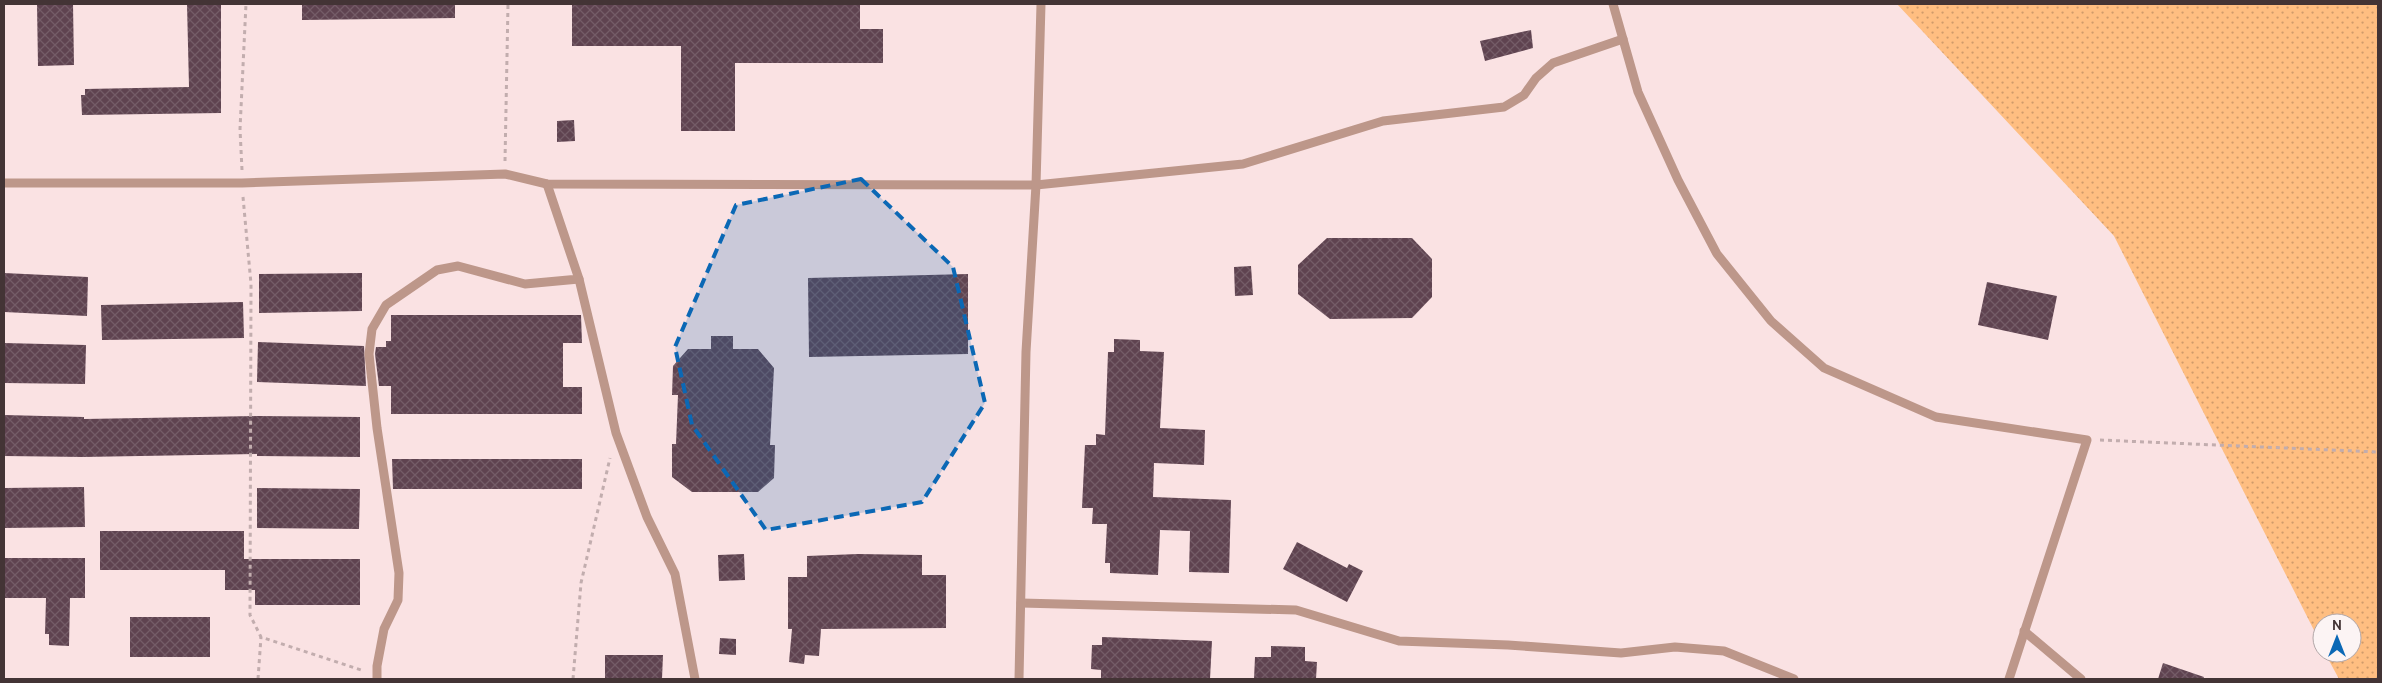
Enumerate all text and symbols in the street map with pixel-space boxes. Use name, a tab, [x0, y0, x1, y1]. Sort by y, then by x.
north arrow	[2312, 613, 2362, 663]
text: N	[2332, 616, 2342, 634]

